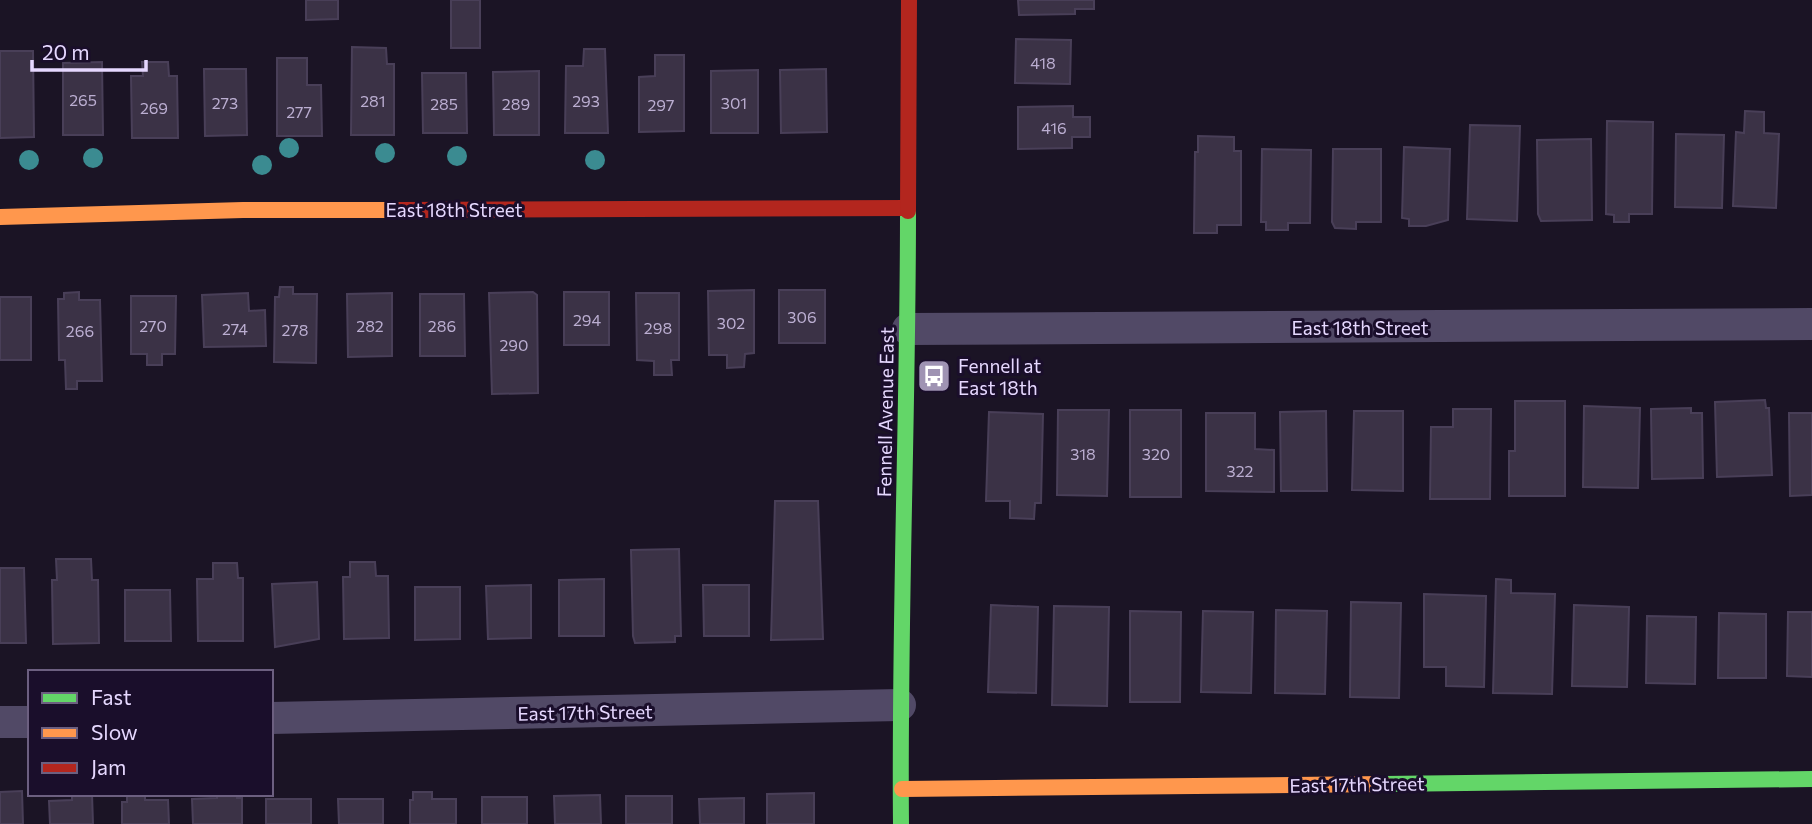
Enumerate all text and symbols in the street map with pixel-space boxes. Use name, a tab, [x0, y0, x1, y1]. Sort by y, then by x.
scale bar	[32, 28, 145, 72]
text: 20 m	[42, 39, 90, 64]
house number: 418	[1030, 53, 1056, 72]
house number: 265	[69, 90, 97, 109]
house number: 281	[360, 91, 386, 110]
house number: 293	[572, 91, 600, 110]
house number: 273	[212, 93, 238, 112]
house number: 301	[721, 93, 747, 112]
house number: 285	[430, 94, 458, 113]
house number: 289	[502, 94, 530, 113]
house number: 297	[648, 95, 674, 114]
house number: 269	[140, 98, 168, 117]
house number: 277	[286, 102, 312, 121]
house number: 416	[1041, 118, 1067, 137]
street label: East 18th Street	[386, 198, 523, 221]
house number: 306	[787, 307, 817, 326]
house number: 294	[573, 310, 601, 329]
house number: 302	[717, 313, 745, 332]
house number: 270	[139, 316, 167, 335]
house number: 282	[356, 316, 384, 335]
house number: 286	[428, 316, 456, 335]
street label: East 18th Street	[1292, 316, 1429, 339]
house number: 298	[644, 318, 672, 337]
house number: 274	[222, 319, 248, 338]
house number: 278	[282, 320, 308, 339]
house number: 266	[66, 321, 94, 340]
street label: Fennell Avenue East	[872, 327, 898, 497]
house number: 290	[500, 335, 528, 354]
place label: Fennell at East 18th	[958, 354, 1042, 399]
bus stop icon: Fennell at East 18th	[915, 357, 953, 395]
house number: 318	[1070, 444, 1096, 463]
house number: 320	[1142, 444, 1170, 463]
house number: 322	[1227, 461, 1254, 480]
legend	[28, 670, 273, 796]
text: Fast	[91, 684, 132, 709]
street label: East 17th Street	[517, 699, 653, 725]
text: Slow	[91, 719, 138, 744]
text: Jam	[91, 754, 126, 779]
street label: East 17th Street	[1289, 771, 1425, 797]

